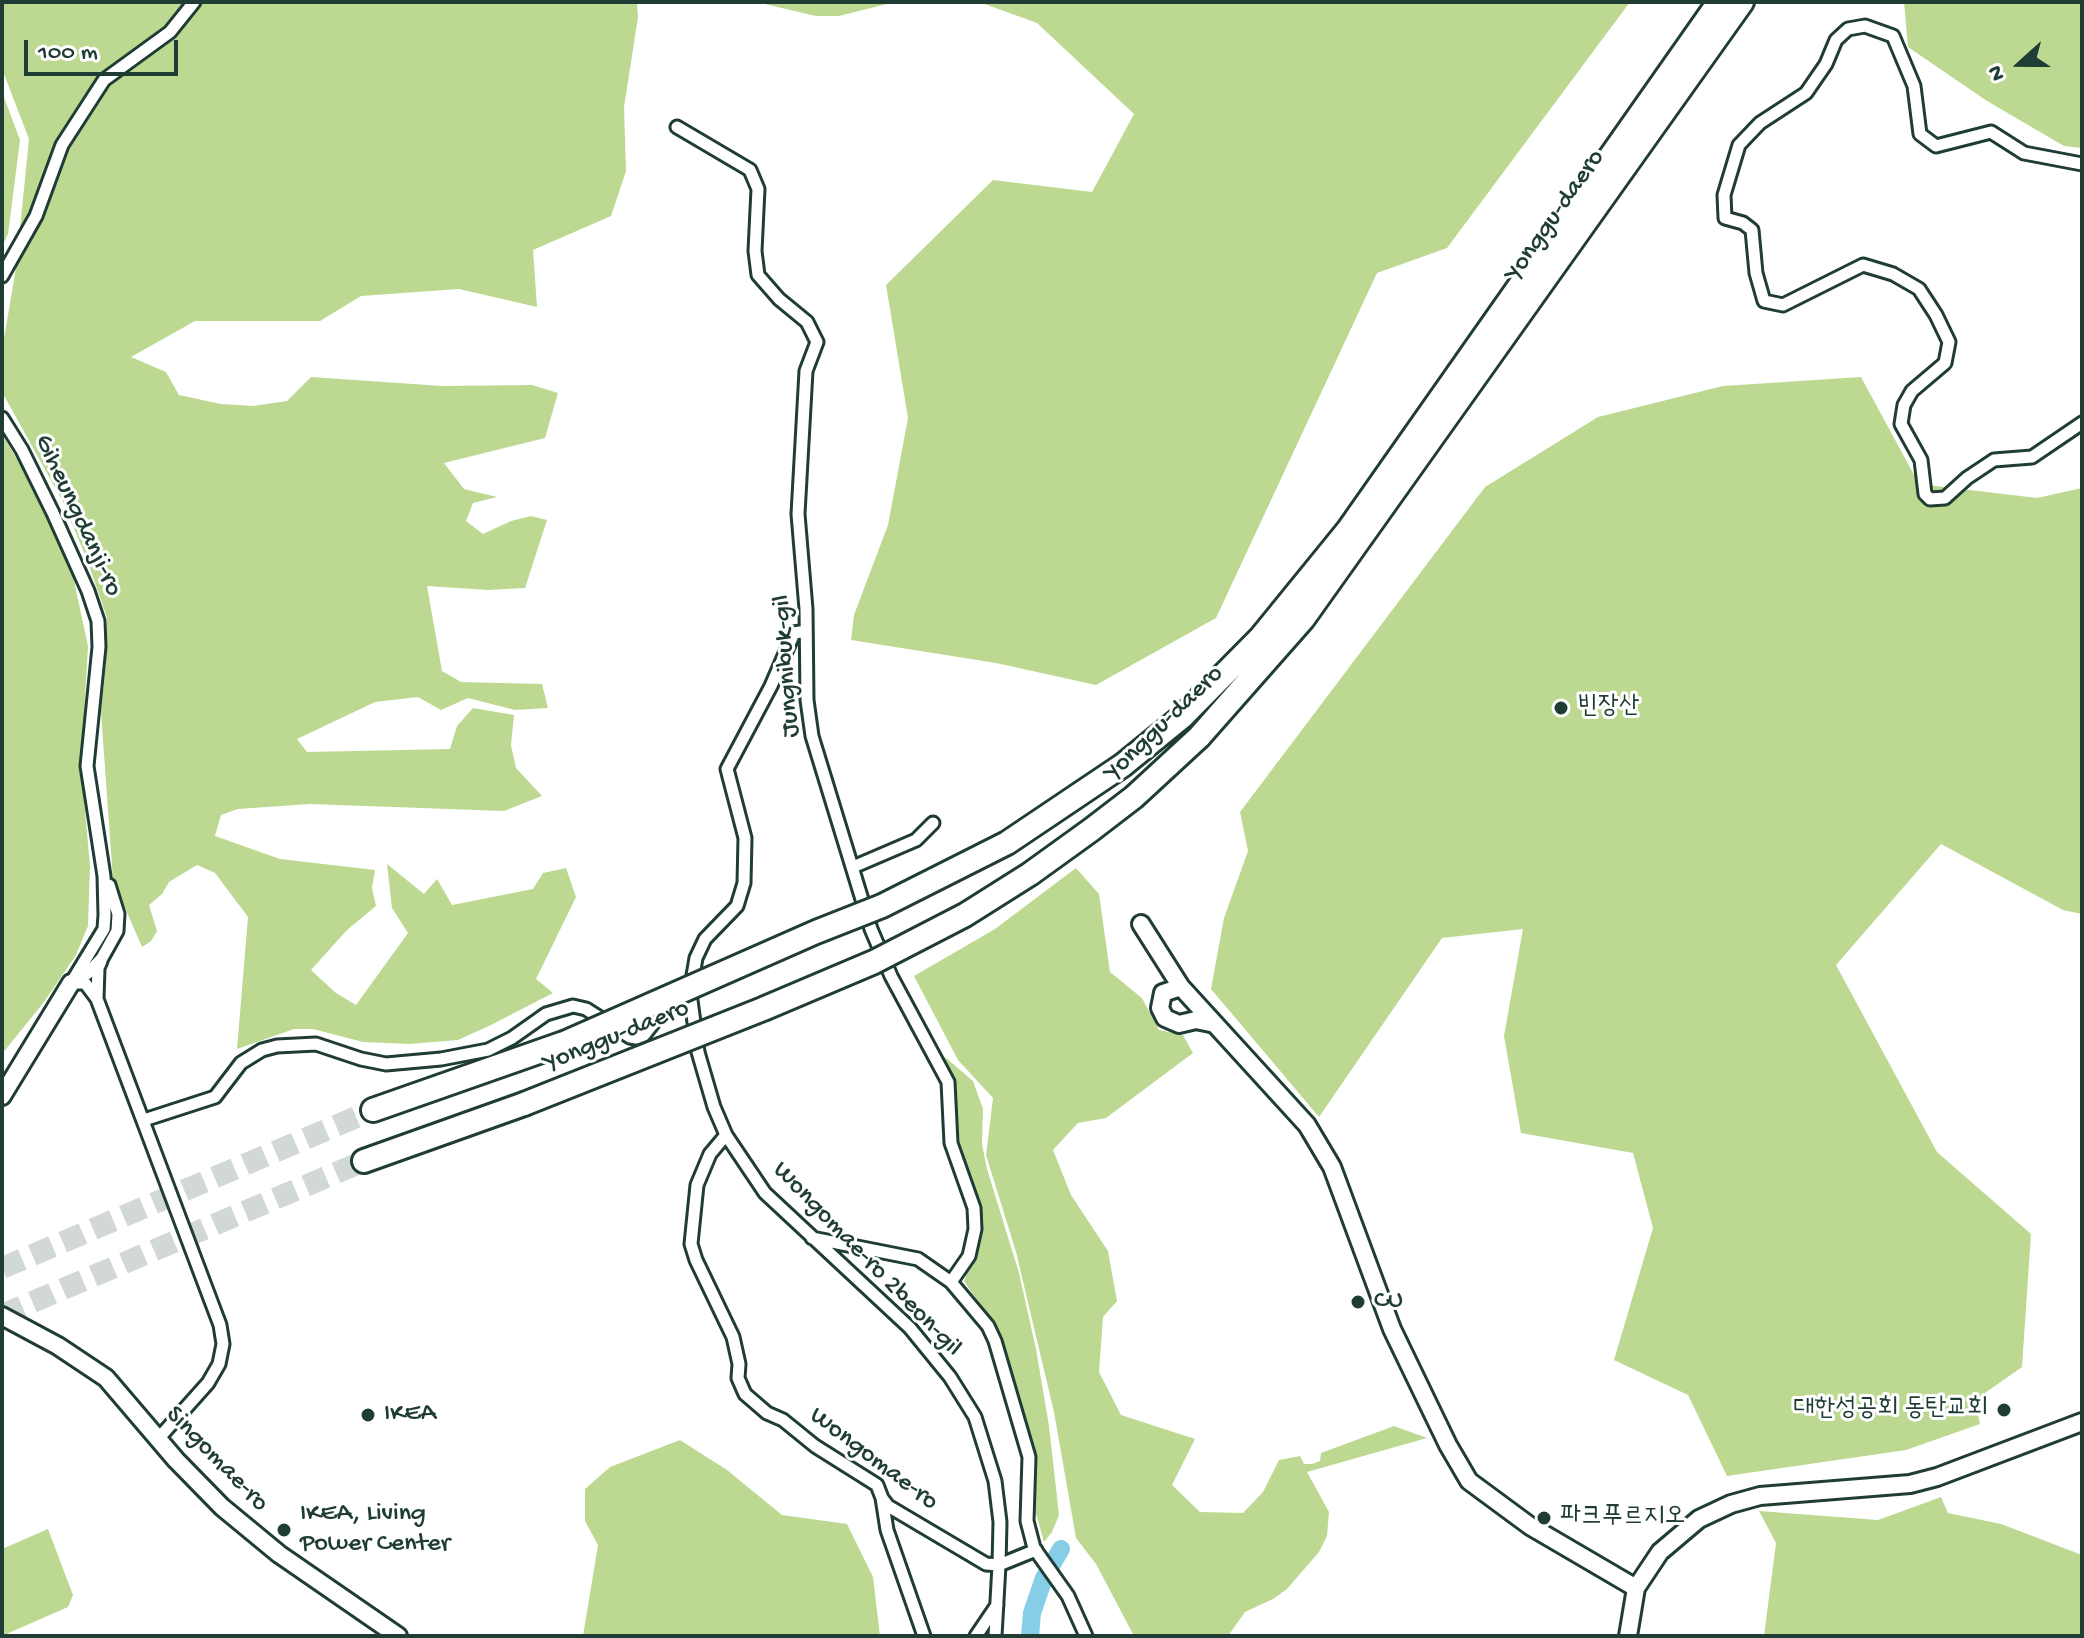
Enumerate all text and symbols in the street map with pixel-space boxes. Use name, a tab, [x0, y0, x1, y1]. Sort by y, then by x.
scale bar	[28, 24, 182, 74]
north arrow	[1980, 24, 2060, 104]
text: 100 m	[38, 39, 98, 68]
text: N	[1983, 61, 2012, 84]
street label: Yonggu-daero	[1499, 144, 1613, 288]
street label: Giheungdanji-ro	[26, 430, 128, 602]
street label: Jungnibuk-gil	[767, 594, 809, 738]
street label: Yonggu-daero	[1099, 659, 1231, 789]
place label: 빈장산	[1577, 692, 1640, 724]
marker: 빈장산	[1552, 699, 1570, 717]
street label: Yonggu-daero	[540, 994, 694, 1080]
street label: Wongomae-ro 2beon-gil	[765, 1156, 967, 1364]
place label: CU	[1374, 1286, 1403, 1318]
marker: CU	[1349, 1293, 1367, 1311]
place label: 대한성공회 동탄교회	[1794, 1394, 1988, 1426]
place label: IKEA	[384, 1399, 436, 1431]
street label: Singomae-ro	[158, 1400, 274, 1520]
street label: Wongomae-ro	[802, 1401, 944, 1519]
marker: 대한성공회 동탄교회	[1995, 1401, 2013, 1419]
marker: IKEA	[359, 1406, 377, 1424]
place label: IKEA, Living Power Center	[300, 1499, 450, 1560]
place label: 파크푸르지오	[1560, 1502, 1686, 1534]
marker: 파크푸르지오	[1535, 1509, 1553, 1527]
marker: IKEA, Living Power Center	[275, 1521, 293, 1539]

